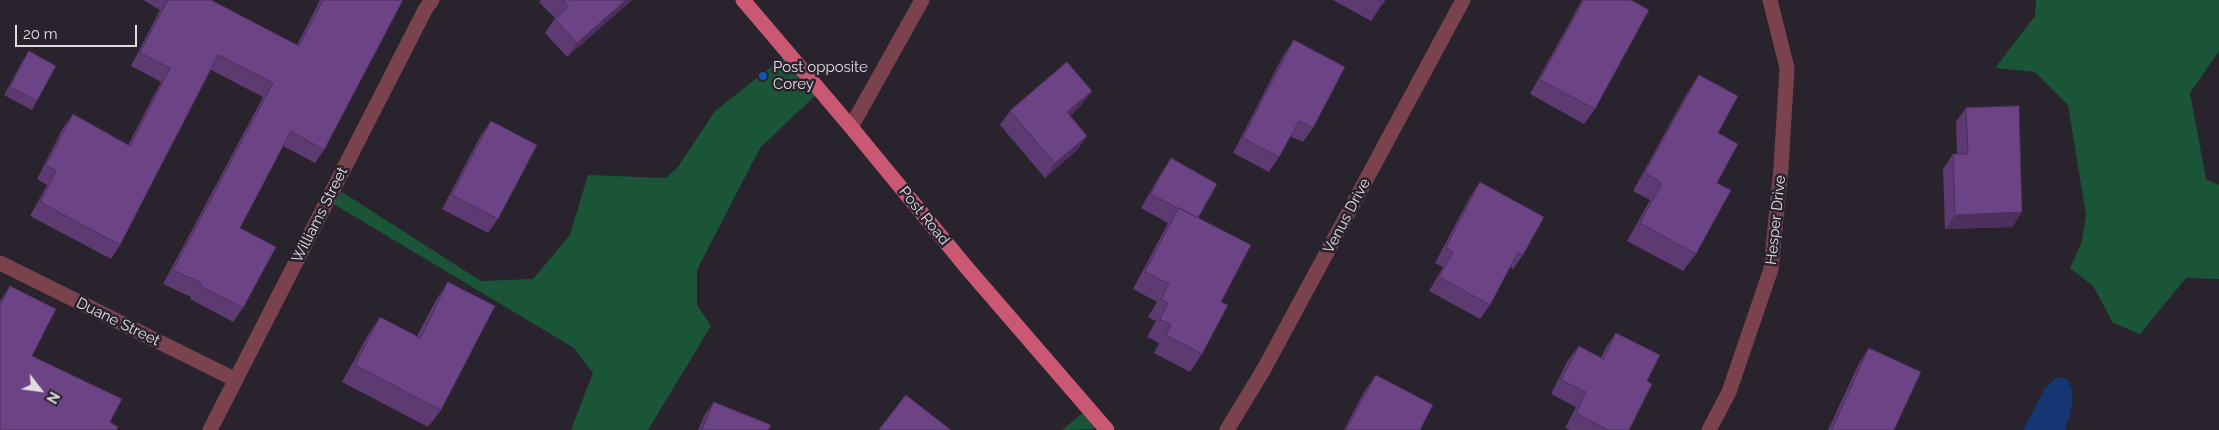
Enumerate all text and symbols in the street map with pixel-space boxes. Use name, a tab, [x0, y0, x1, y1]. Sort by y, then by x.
scale bar	[18, 15, 140, 47]
text: 20 m	[23, 25, 58, 43]
place label: Post opposite Corey	[773, 58, 868, 93]
marker: Post opposite Corey	[757, 70, 769, 82]
street label: Williams Street	[288, 164, 352, 266]
street label: Hesper Drive	[1762, 174, 1790, 266]
street label: Venus Drive	[1320, 175, 1374, 257]
street label: Post Road	[895, 183, 953, 249]
street label: Duane Street	[73, 294, 163, 350]
north arrow	[15, 365, 65, 415]
text: N	[43, 389, 63, 406]

